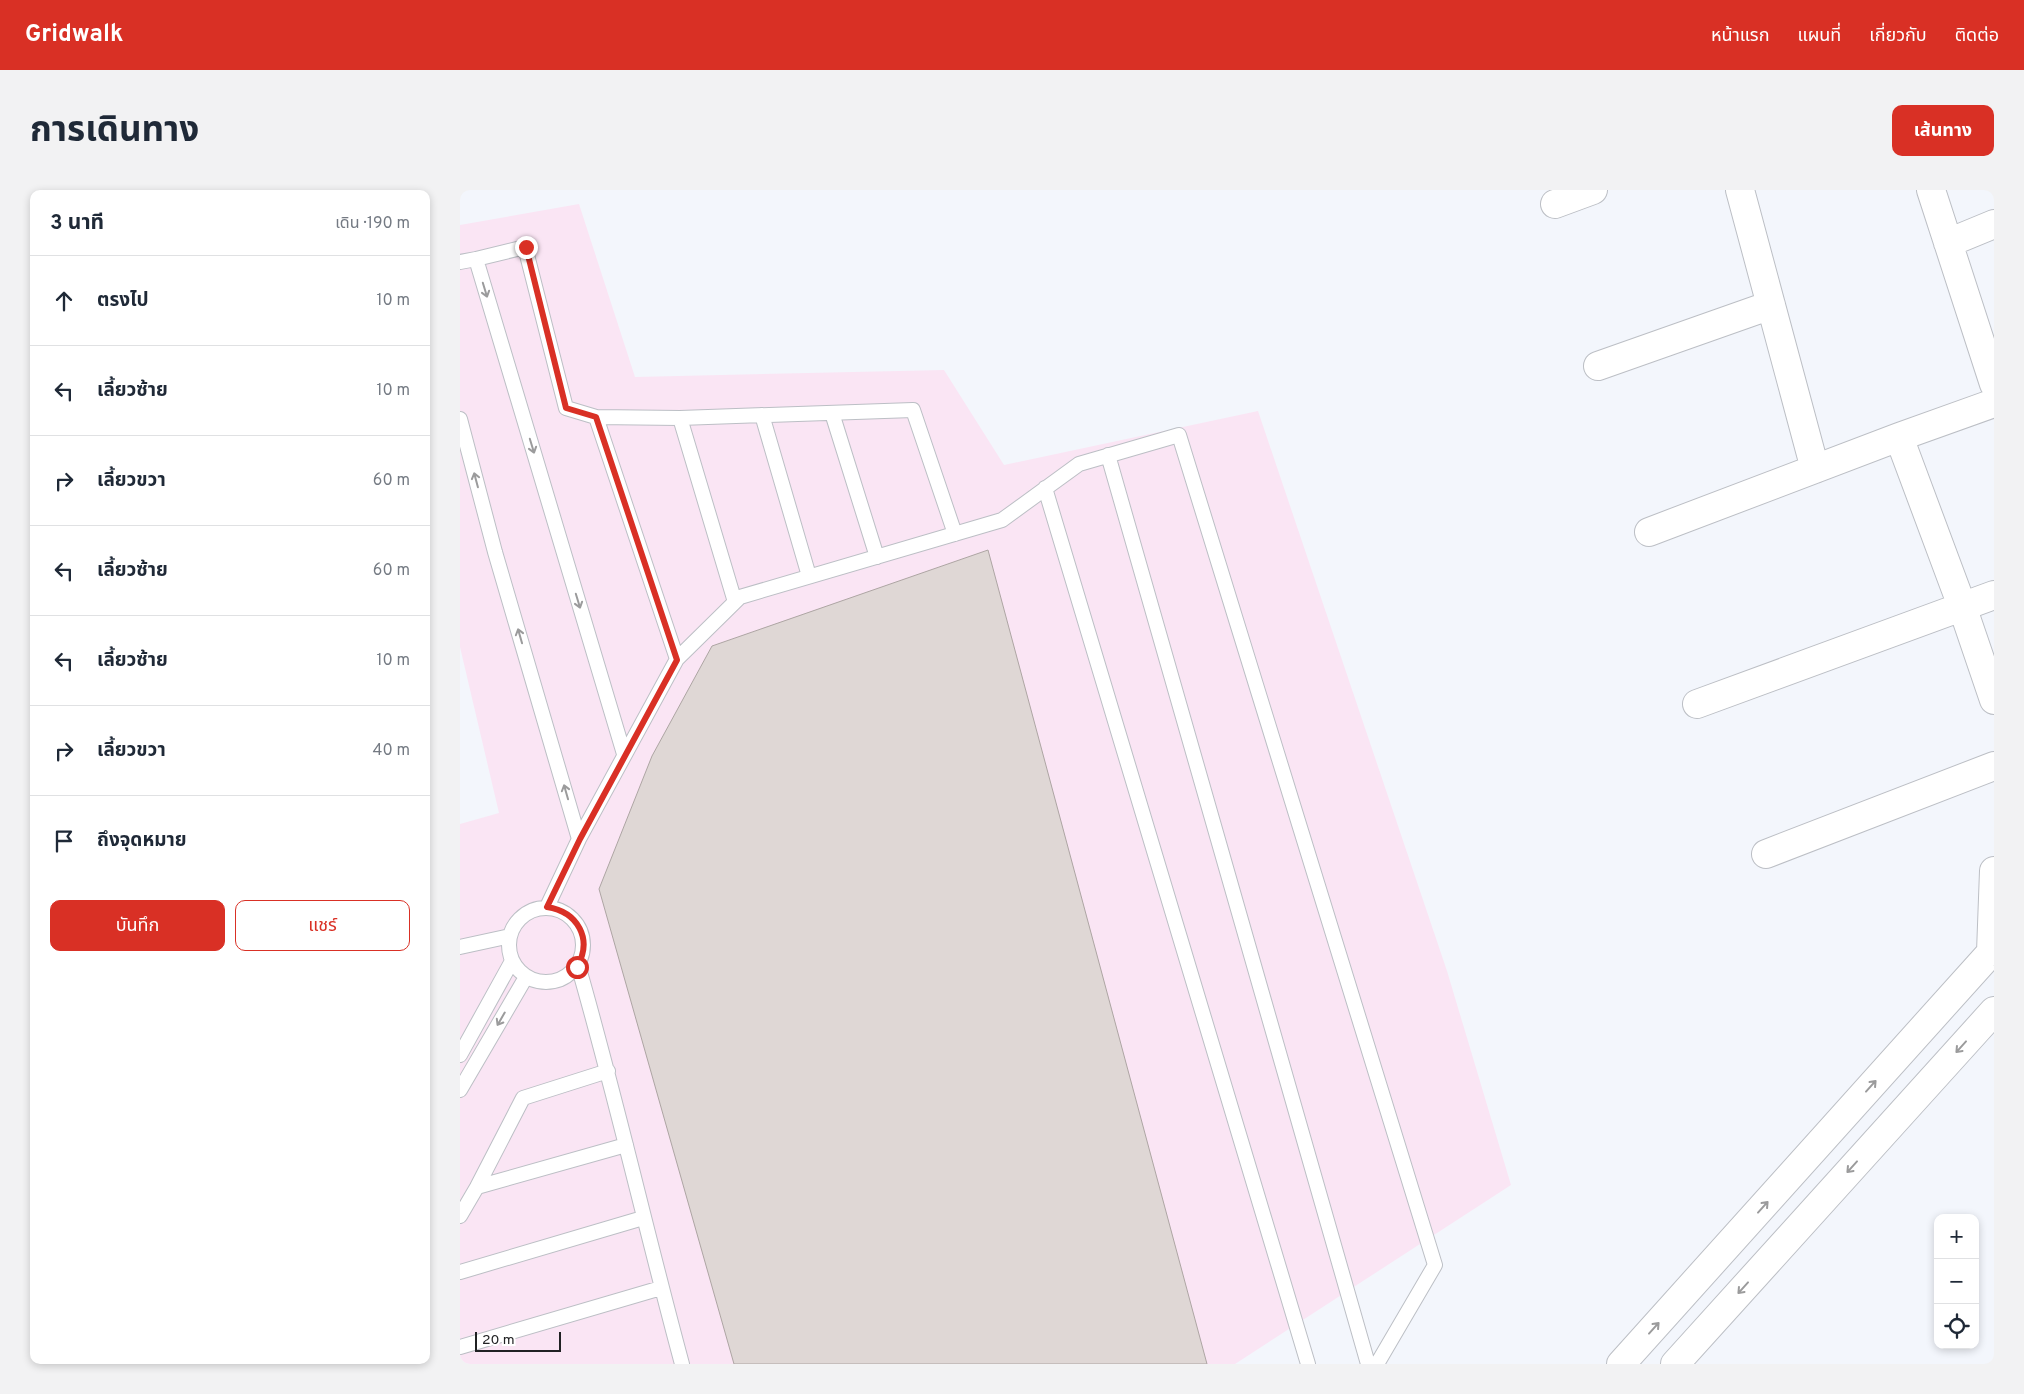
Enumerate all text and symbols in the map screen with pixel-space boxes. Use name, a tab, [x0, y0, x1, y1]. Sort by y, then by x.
text: Gridwalk	[25, 20, 123, 50]
text: หน้าแรก	[1711, 25, 1769, 48]
text: แผนที่	[1797, 25, 1841, 48]
text: เกี่ยวกับ	[1869, 25, 1927, 48]
text: ติดต่อ	[1955, 25, 1999, 48]
button: เส้นทาง	[1892, 105, 1994, 156]
text: การเดินทาง	[30, 110, 199, 154]
text: 3 นาที	[50, 210, 104, 237]
text: เดิน · 190 m	[335, 214, 410, 234]
route end	[515, 236, 538, 259]
one-way arrow	[481, 282, 491, 298]
icon: ahead	[50, 287, 78, 315]
text: ตรงไป	[97, 289, 149, 313]
text: 10 m	[376, 291, 410, 311]
icon: left	[50, 377, 78, 405]
text: เลี้ยวซ้าย	[97, 379, 168, 403]
text: 10 m	[376, 381, 410, 401]
one-way arrow	[527, 437, 537, 453]
icon: right	[50, 467, 78, 495]
text: เลี้ยวขวา	[97, 469, 166, 493]
text: 60 m	[373, 471, 410, 491]
one-way arrow	[471, 472, 480, 488]
icon: left	[50, 557, 78, 585]
text: เลี้ยวซ้าย	[97, 559, 168, 583]
text: 60 m	[373, 561, 410, 581]
one-way arrow	[574, 593, 584, 609]
one-way arrow	[514, 628, 524, 644]
icon: left	[50, 647, 78, 675]
text: เลี้ยวซ้าย	[97, 649, 168, 673]
text: 10 m	[376, 651, 410, 671]
icon: right	[50, 737, 78, 765]
text: เลี้ยวขวา	[97, 739, 166, 763]
text: 40 m	[372, 741, 410, 761]
one-way arrow	[560, 784, 570, 800]
icon: arrive	[50, 827, 78, 855]
text: ถึงจุดหมาย	[97, 829, 187, 853]
button: บันทึก	[50, 900, 225, 951]
button: แชร์	[235, 900, 410, 951]
route start	[566, 956, 589, 979]
one-way arrow	[496, 1012, 506, 1026]
one-way arrow	[1955, 1040, 1967, 1053]
one-way arrow	[1865, 1079, 1877, 1092]
one-way arrow	[1846, 1161, 1858, 1174]
one-way arrow	[1757, 1200, 1768, 1213]
map controls	[1934, 1214, 1979, 1349]
button: +	[1934, 1214, 1979, 1259]
button: −	[1934, 1259, 1979, 1304]
one-way arrow	[1737, 1282, 1749, 1294]
button: locate	[1934, 1304, 1979, 1349]
one-way arrow	[1648, 1321, 1660, 1334]
scale bar	[475, 1329, 561, 1352]
text: 20 m	[482, 1332, 515, 1349]

